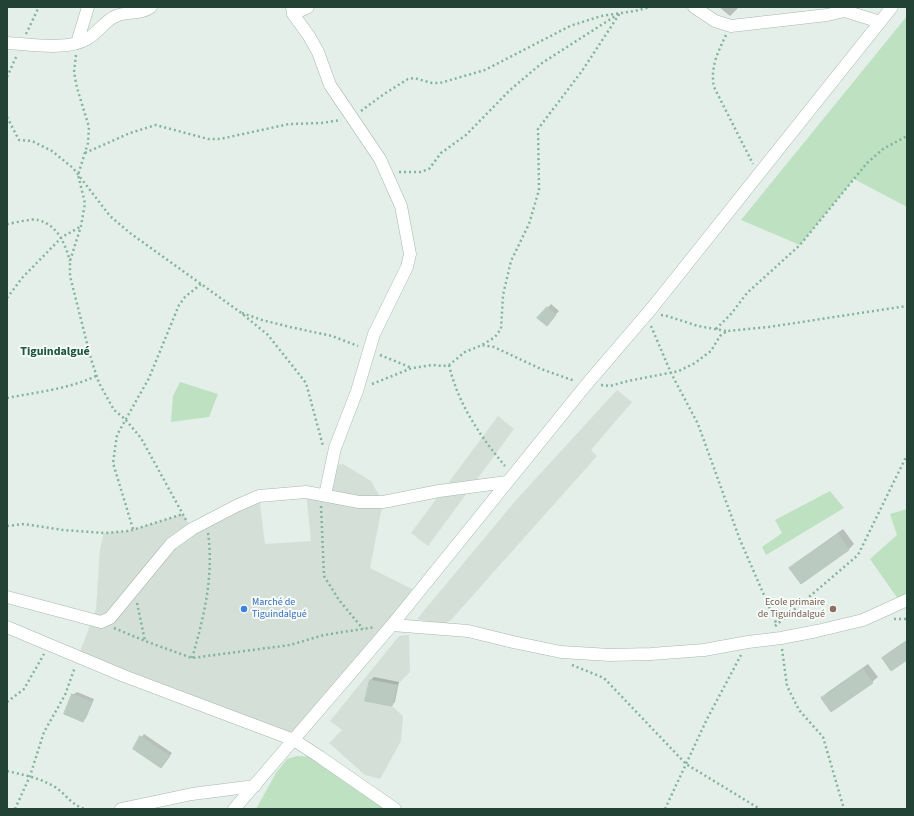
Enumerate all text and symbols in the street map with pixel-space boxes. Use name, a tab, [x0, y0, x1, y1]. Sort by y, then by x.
district label: Tiguindalgué	[20, 345, 90, 359]
place label: Marché de Tiguindalgué	[252, 597, 307, 620]
place label: Ecole primaire de Tiguindalgué	[758, 597, 825, 620]
marker: Marché de Tiguindalgué	[239, 604, 249, 614]
marker: Ecole primaire de Tiguindalgué	[828, 604, 838, 614]

